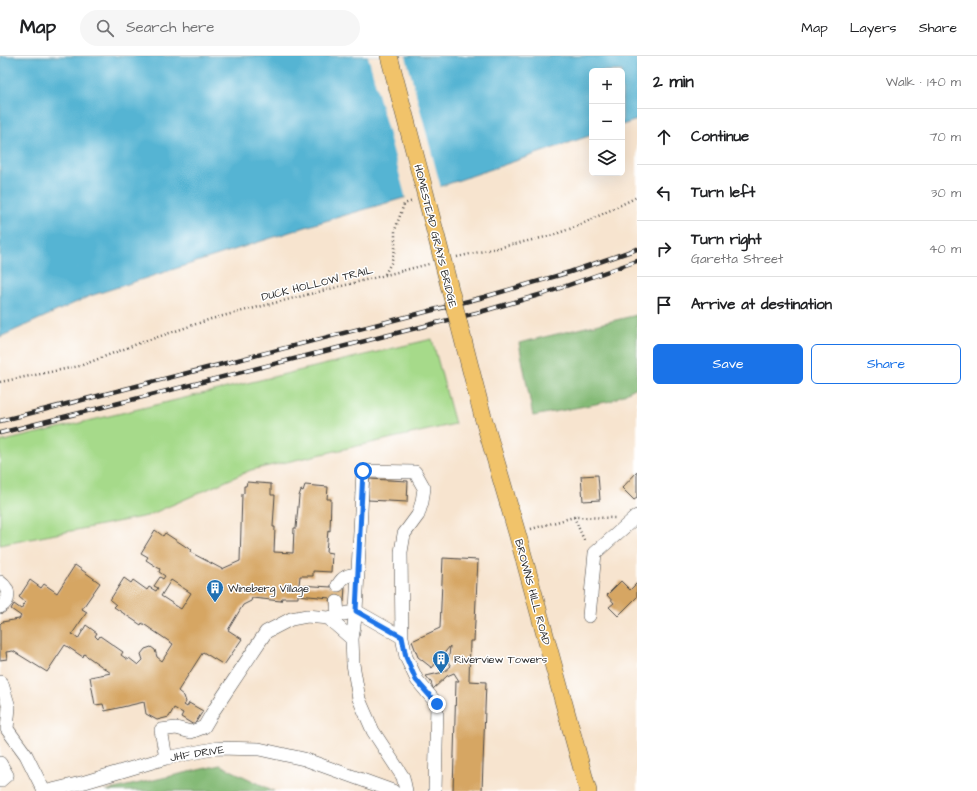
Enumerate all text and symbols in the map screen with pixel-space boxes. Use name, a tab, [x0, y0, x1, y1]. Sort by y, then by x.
search box	[80, 10, 360, 46]
text: Map	[20, 14, 56, 41]
icon: search	[94, 17, 116, 39]
text: Search here	[126, 17, 215, 38]
text: Map	[801, 18, 828, 38]
text: Layers	[850, 18, 897, 38]
text: Share	[919, 18, 957, 38]
map controls	[589, 68, 625, 176]
button: +	[589, 68, 625, 104]
text: 2 min	[653, 70, 694, 94]
text: Walk · 140 m	[886, 73, 961, 91]
button: −	[589, 104, 625, 140]
icon: ahead	[653, 126, 675, 148]
text: Continue	[691, 126, 749, 147]
text: 70 m	[929, 128, 961, 146]
button: layers	[589, 140, 625, 176]
street label: HOMESTEAD GRAYS BRIDGE	[410, 163, 461, 310]
icon: left	[653, 182, 675, 204]
text: Turn left	[691, 182, 755, 203]
text: 30 m	[931, 184, 961, 202]
text: Turn right	[691, 229, 762, 250]
icon: right	[653, 238, 675, 260]
text: 40 m	[929, 240, 961, 258]
text: Garetta Street	[691, 250, 783, 268]
street label: DUCK HOLLOW TRAIL	[260, 262, 375, 305]
icon: arrive	[653, 294, 675, 316]
text: Arrive at destination	[691, 294, 832, 315]
button: Save	[653, 344, 803, 384]
button: Share	[811, 344, 961, 384]
route start	[354, 462, 372, 480]
street label: BROWNS HILL ROAD	[511, 537, 554, 647]
building icon: Wineberg Village	[205, 578, 225, 603]
place label: Wineberg Village	[228, 581, 309, 597]
building icon: Riverview Towers	[431, 649, 451, 674]
place label: Riverview Towers	[454, 652, 548, 667]
route end	[428, 695, 446, 713]
street label: JHF DRIVE	[169, 742, 226, 765]

